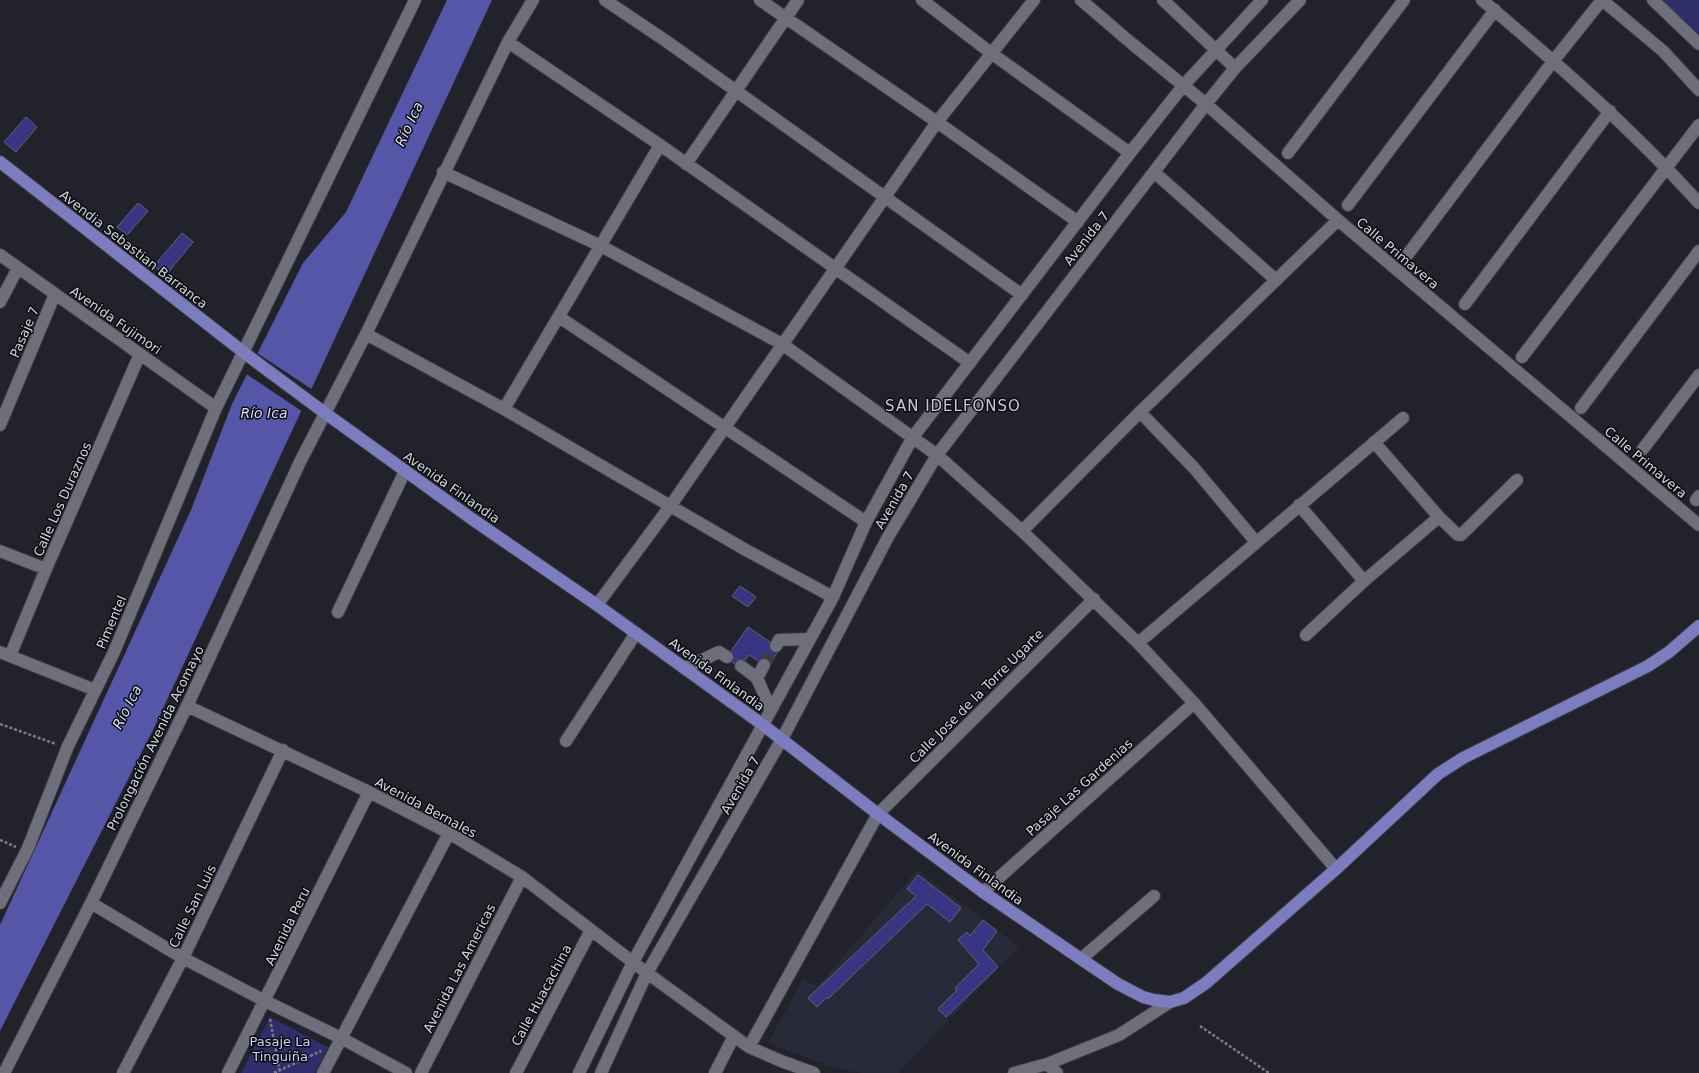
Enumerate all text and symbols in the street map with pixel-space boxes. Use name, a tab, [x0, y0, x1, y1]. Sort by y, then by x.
water label: Río Ica	[392, 99, 426, 149]
street label: Avendia Sebastian Barranca	[57, 187, 210, 312]
street label: Avenida 7	[1061, 208, 1112, 268]
street label: Calle Primavera	[1354, 215, 1442, 292]
street label: Avenida Fujimori	[67, 283, 164, 357]
street label: Pasaje 7	[7, 304, 42, 360]
district label: SAN IDELFONSO	[885, 397, 1021, 415]
water label: Río Ica	[240, 405, 288, 421]
street label: Calle Primavera	[1602, 424, 1690, 501]
street label: Calle Los Duraznos	[30, 439, 95, 559]
street label: Avenida Finlandia	[401, 449, 503, 526]
street label: Avenida 7	[872, 469, 917, 532]
street label: Pimentel	[93, 593, 129, 651]
street label: Calle Jose de la Torre Ugarte	[906, 626, 1046, 766]
street label: Avenida Finlandia	[666, 635, 767, 714]
street label: Prolongación Avenida Acomayo	[104, 643, 207, 833]
water label: Río Ica	[109, 682, 145, 732]
street label: Pasaje Las Gardenias	[1023, 736, 1136, 839]
street label: Avenida 7	[718, 754, 763, 817]
street label: Avenida Bernales	[373, 774, 479, 841]
street label: Avenida Finlandia	[925, 829, 1026, 908]
street label: Calle San Luis	[166, 862, 219, 950]
street label: Avenida Peru	[262, 885, 313, 968]
street label: Avenida Las Americas	[420, 901, 499, 1035]
street label: Calle Huacachina	[508, 942, 575, 1049]
park label: Pasaje La Tinguiña	[250, 1034, 310, 1064]

